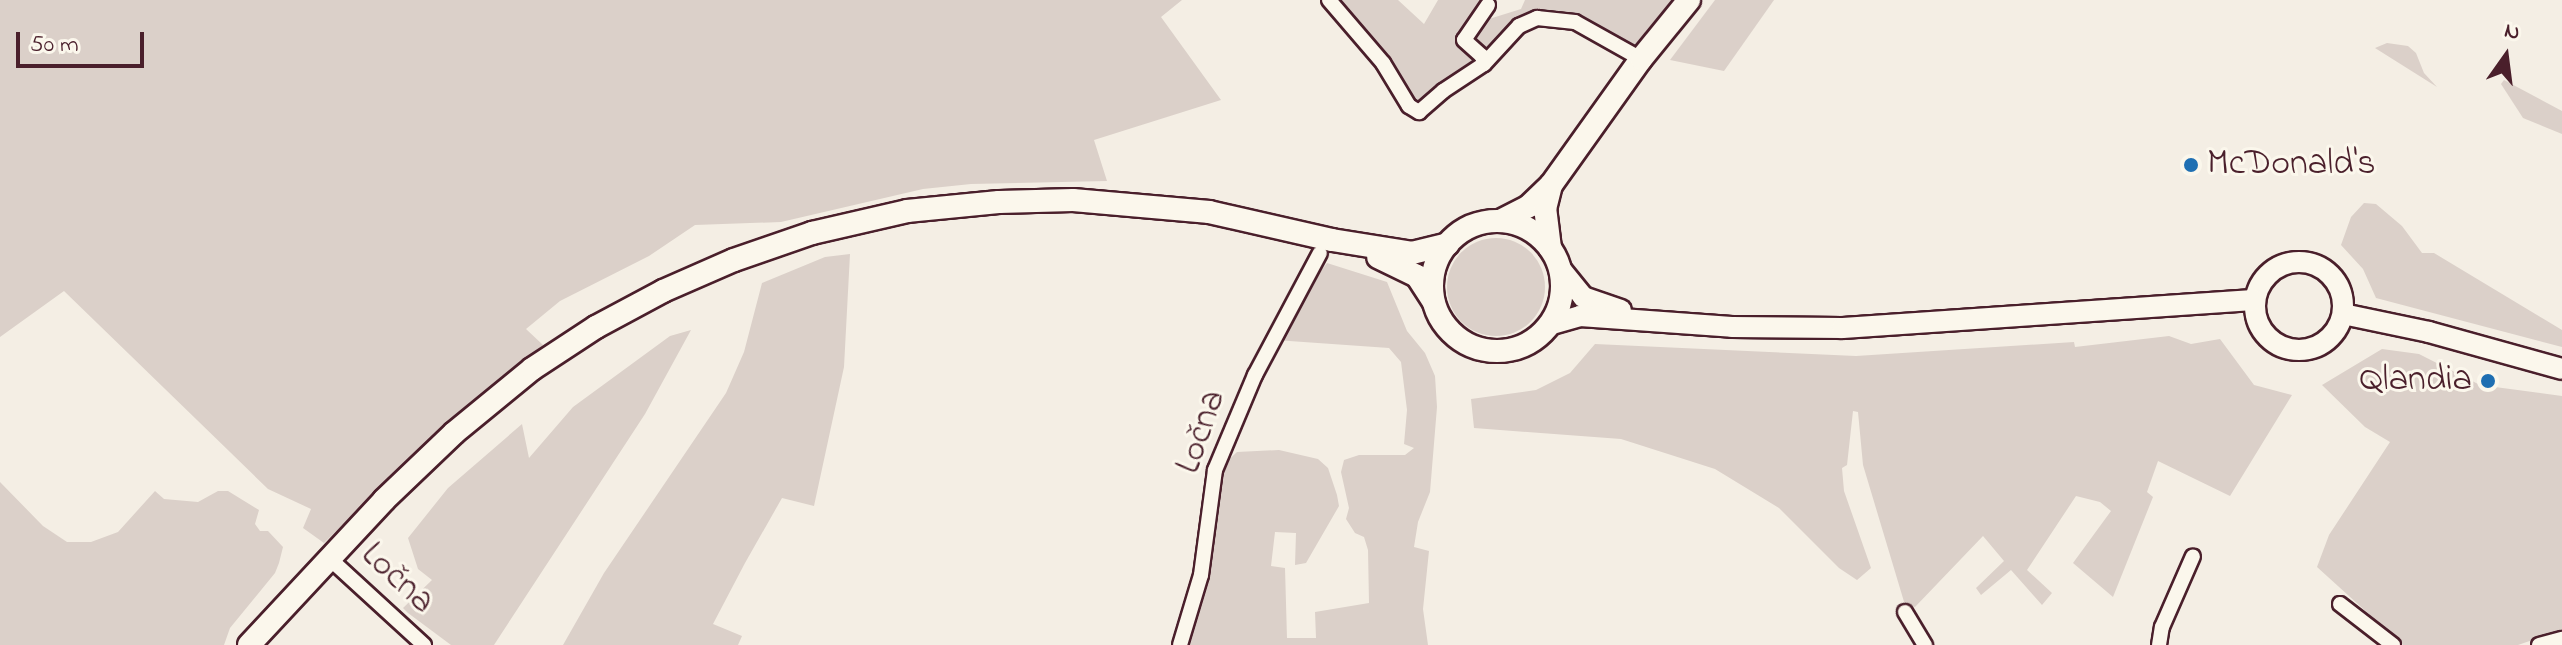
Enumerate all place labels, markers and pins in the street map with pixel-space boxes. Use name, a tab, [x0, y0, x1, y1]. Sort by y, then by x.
place label: McDonald's	[2207, 143, 2376, 187]
marker: McDonald's	[2182, 156, 2200, 174]
place label: Qlandia	[2359, 359, 2472, 403]
marker: Qlandia	[2479, 372, 2497, 390]

